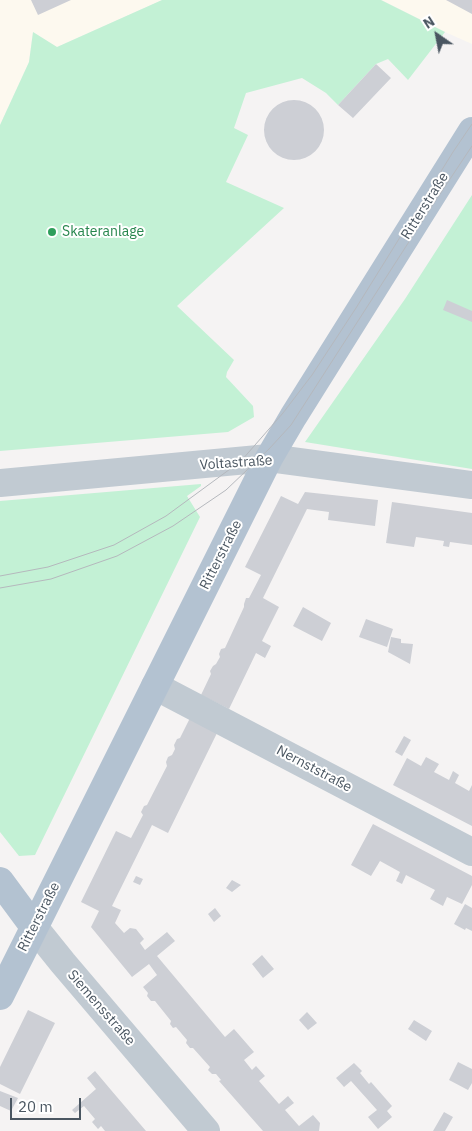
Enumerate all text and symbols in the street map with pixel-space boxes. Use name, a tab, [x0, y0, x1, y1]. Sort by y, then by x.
north arrow	[412, 10, 462, 60]
text: N	[420, 12, 438, 33]
street label: Ritterstraße	[398, 169, 452, 243]
place label: Skateranlage	[62, 224, 144, 240]
marker: Skateranlage	[46, 226, 58, 238]
street label: Voltastraße	[199, 452, 273, 474]
street label: Ritterstraße	[196, 517, 246, 593]
street label: Nernststraße	[273, 742, 355, 796]
street label: Ritterstraße	[14, 879, 64, 955]
street label: Siemensstraße	[64, 967, 138, 1049]
scale bar	[12, 1088, 84, 1120]
text: 20 m	[18, 1097, 53, 1116]

